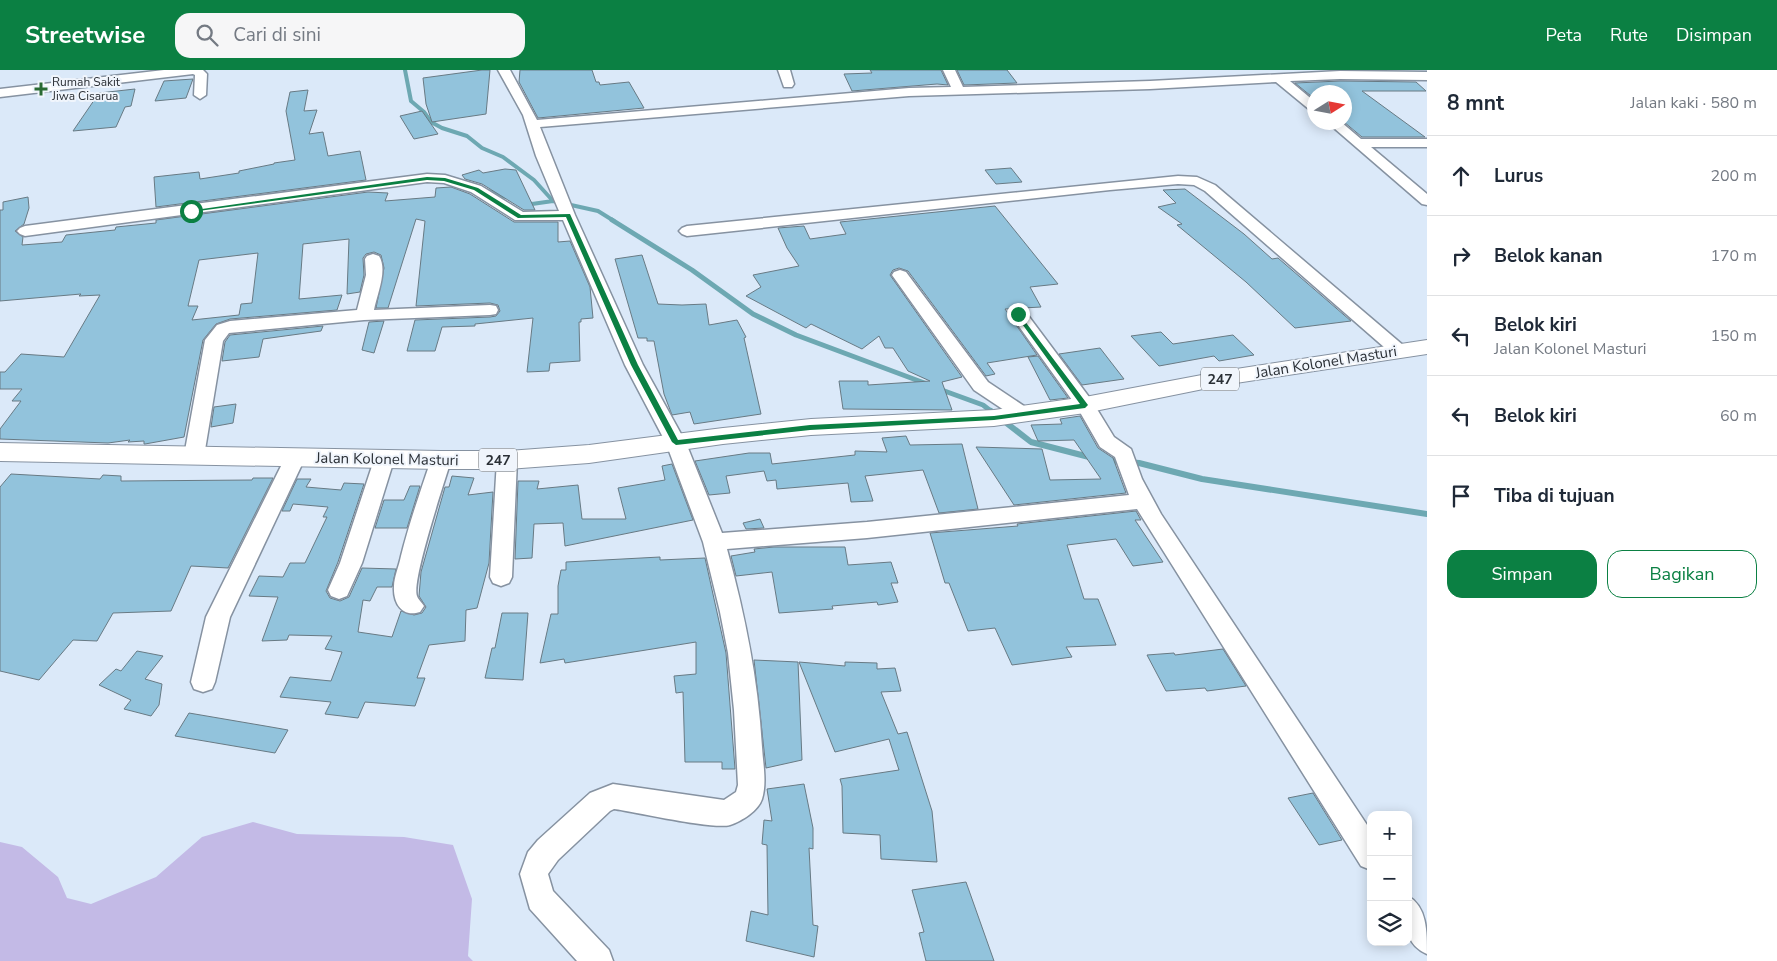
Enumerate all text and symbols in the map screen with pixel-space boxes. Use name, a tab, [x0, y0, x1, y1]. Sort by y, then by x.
search box	[175, 13, 525, 58]
text: Streetwise	[25, 19, 145, 51]
icon: search	[193, 21, 221, 49]
text: Cari di sini	[233, 22, 321, 48]
text: Peta	[1546, 23, 1582, 47]
text: Rute	[1610, 23, 1648, 47]
text: Disimpan	[1676, 23, 1752, 47]
place label: Rumah Sakit Jiwa Cisarua	[51, 74, 121, 104]
marker: Rumah Sakit Jiwa Cisarua	[34, 82, 48, 96]
north arrow	[1307, 85, 1352, 130]
text: 8 mnt	[1447, 89, 1504, 117]
text: Jalan kaki · 580 m	[1630, 92, 1757, 114]
icon: ahead	[1447, 162, 1475, 190]
text: Lurus	[1494, 163, 1543, 189]
text: 200 m	[1710, 165, 1757, 187]
route start	[180, 200, 203, 223]
icon: right	[1447, 242, 1475, 270]
text: Belok kanan	[1494, 243, 1603, 269]
text: 170 m	[1710, 245, 1757, 267]
route end	[1007, 303, 1030, 326]
text: Belok kiri	[1494, 312, 1577, 338]
icon: left	[1447, 322, 1475, 350]
text: 150 m	[1710, 325, 1757, 347]
text: Jalan Kolonel Masturi	[1494, 338, 1647, 360]
street label: Jalan Kolonel Masturi	[1253, 341, 1398, 383]
road number: 247	[1201, 368, 1239, 390]
icon: left	[1447, 402, 1475, 430]
text: Belok kiri	[1494, 403, 1577, 429]
text: 60 m	[1720, 405, 1757, 427]
street label: Jalan Kolonel Masturi	[314, 448, 459, 470]
road number: 247	[479, 448, 517, 472]
icon: arrive	[1447, 482, 1475, 510]
text: Tiba di tujuan	[1494, 483, 1615, 509]
button: Simpan	[1447, 550, 1597, 598]
button: Bagikan	[1607, 550, 1757, 598]
map controls	[1367, 811, 1412, 946]
button: +	[1367, 811, 1412, 856]
button: −	[1367, 856, 1412, 901]
button: layers	[1367, 901, 1412, 946]

